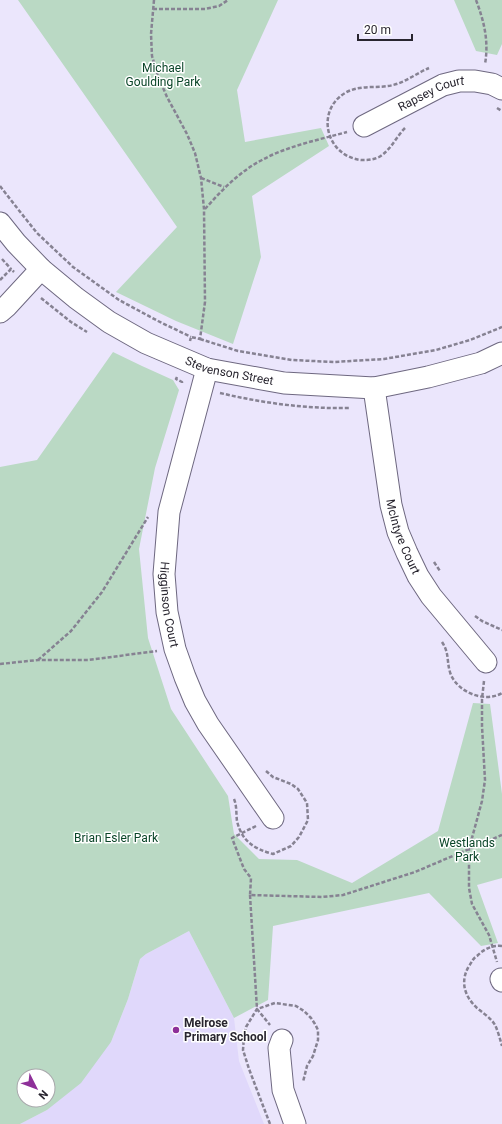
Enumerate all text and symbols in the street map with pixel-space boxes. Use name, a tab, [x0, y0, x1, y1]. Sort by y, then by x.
scale bar	[358, 16, 412, 42]
text: 20 m	[364, 23, 391, 37]
park label: Michael Goulding Park	[126, 61, 201, 89]
street label: Rapsey Court	[396, 74, 464, 114]
street label: Stevenson Street	[183, 354, 275, 388]
street label: McIntyre Court	[383, 498, 423, 576]
street label: Higginson Court	[157, 561, 181, 649]
park label: Brian Esler Park	[74, 831, 159, 845]
park label: Westlands Park	[439, 836, 495, 864]
place label: Melrose Primary School	[184, 1016, 267, 1044]
marker: Melrose Primary School	[171, 1025, 181, 1035]
north arrow	[16, 1068, 56, 1108]
text: N	[35, 1087, 50, 1102]

